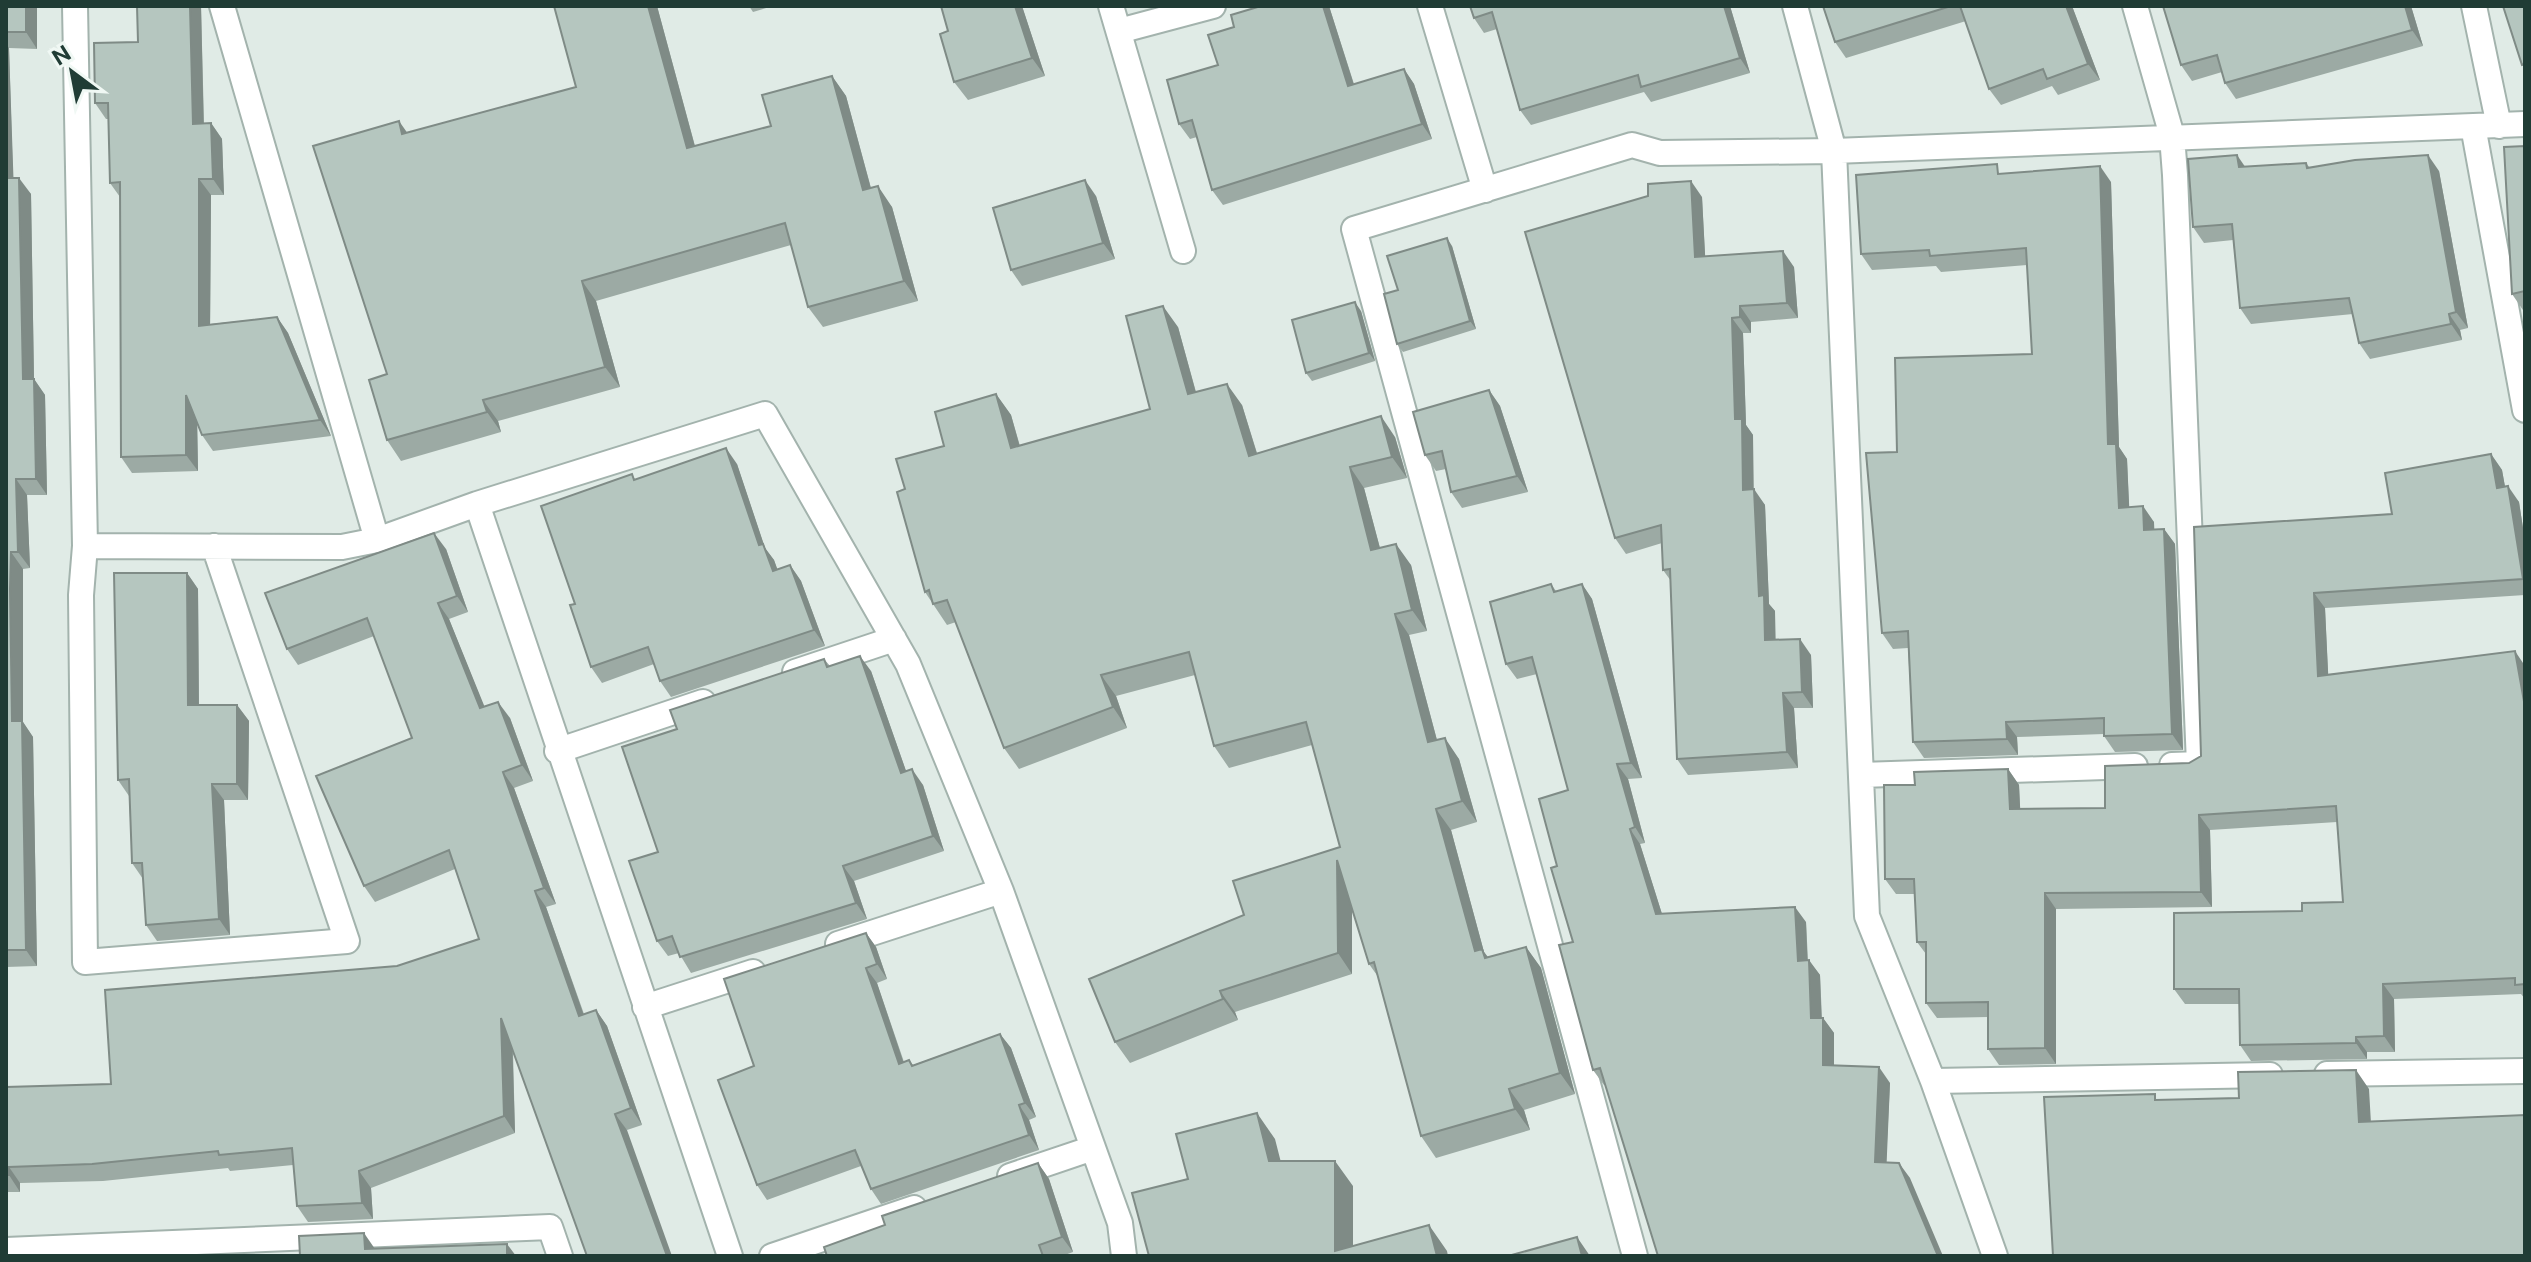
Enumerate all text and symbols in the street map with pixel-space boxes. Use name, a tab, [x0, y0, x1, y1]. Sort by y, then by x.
north arrow	[32, 32, 112, 112]
text: N	[47, 39, 76, 71]

